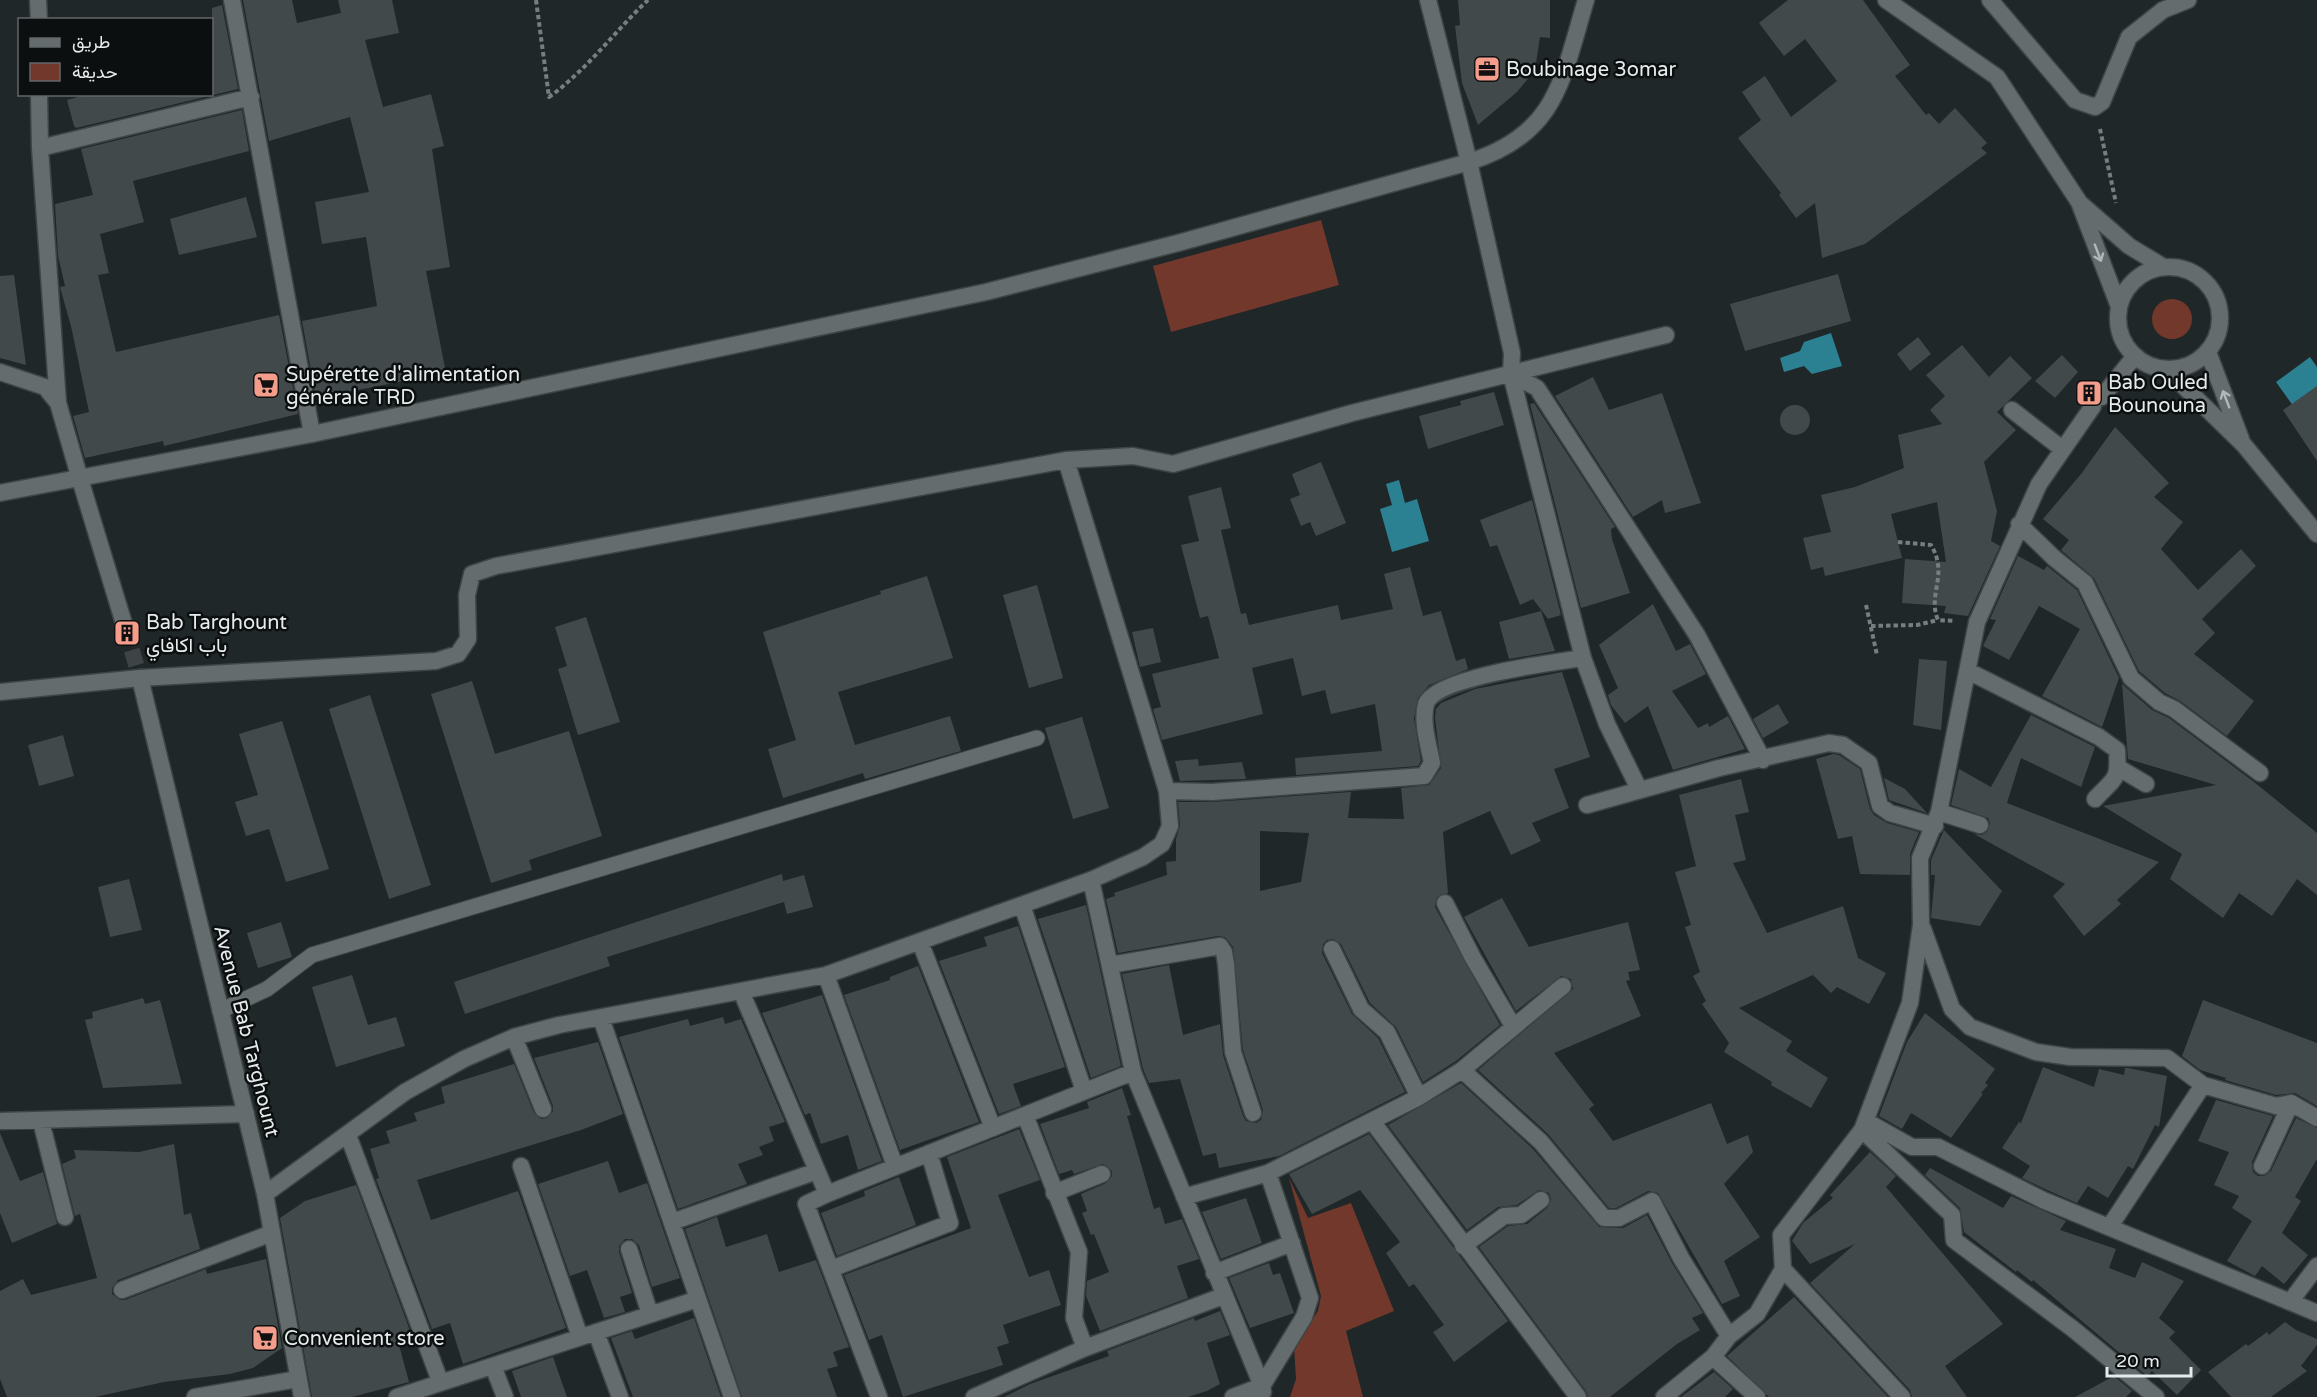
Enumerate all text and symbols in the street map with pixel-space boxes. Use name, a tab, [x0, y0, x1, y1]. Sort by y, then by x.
legend	[18, 18, 213, 96]
text: طريق	[72, 31, 110, 53]
office icon: Boubinage 3omar	[1472, 54, 1502, 84]
place label: Boubinage 3omar	[1506, 58, 1677, 82]
text: حديقة	[72, 61, 118, 83]
one-way arrow	[2094, 243, 2105, 261]
place label: Supérette d'alimentation générale TRD	[286, 363, 520, 410]
supermarket icon: Supérette d'alimentation générale TRD	[251, 370, 281, 400]
place label: Bab Ouled Bounouna	[2108, 371, 2208, 418]
building icon: Bab Ouled Bounouna	[2074, 378, 2104, 408]
one-way arrow	[2220, 390, 2231, 409]
place label: Bab Targhount باب اكافاي	[146, 611, 287, 662]
building icon: Bab Targhount باب اكافاي	[112, 618, 142, 648]
street label: Avenue Bab Targhount	[208, 923, 284, 1140]
supermarket icon: Convenient store	[250, 1323, 280, 1353]
place label: Convenient store	[284, 1327, 445, 1351]
scale bar	[2107, 1340, 2191, 1378]
text: 20 m	[2116, 1350, 2160, 1372]

